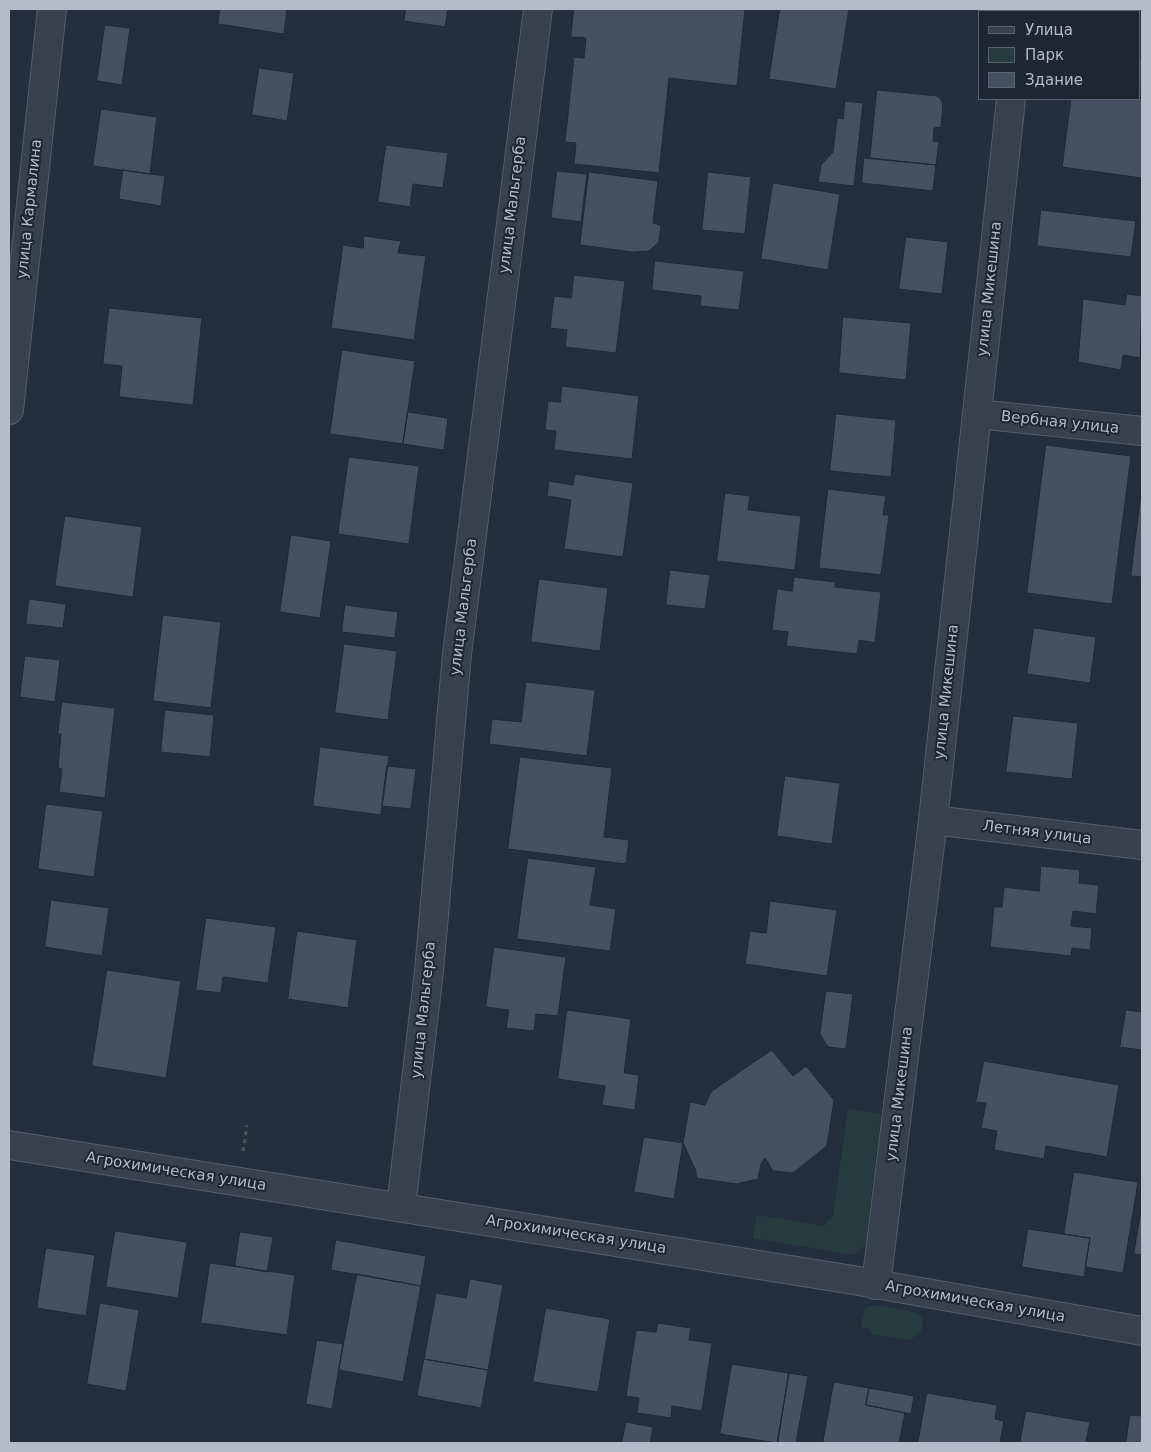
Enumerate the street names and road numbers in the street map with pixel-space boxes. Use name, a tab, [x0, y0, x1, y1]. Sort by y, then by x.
street label: улица Мальгерба	[496, 135, 530, 275]
street label: улица Кармалина	[14, 138, 46, 280]
street label: улица Микешина	[974, 221, 1006, 357]
street label: Вербная улица	[1000, 408, 1120, 438]
street label: улица Мальгерба	[447, 537, 481, 677]
street label: улица Микешина	[931, 624, 963, 760]
street label: Летняя улица	[982, 817, 1092, 849]
street label: улица Мальгерба	[408, 940, 440, 1080]
street label: улица Микешина	[883, 1025, 917, 1163]
street label: Агрохимическая улица	[84, 1149, 268, 1195]
street label: Агрохимическая улица	[484, 1212, 668, 1258]
street label: Агрохимическая улица	[884, 1277, 1066, 1327]

